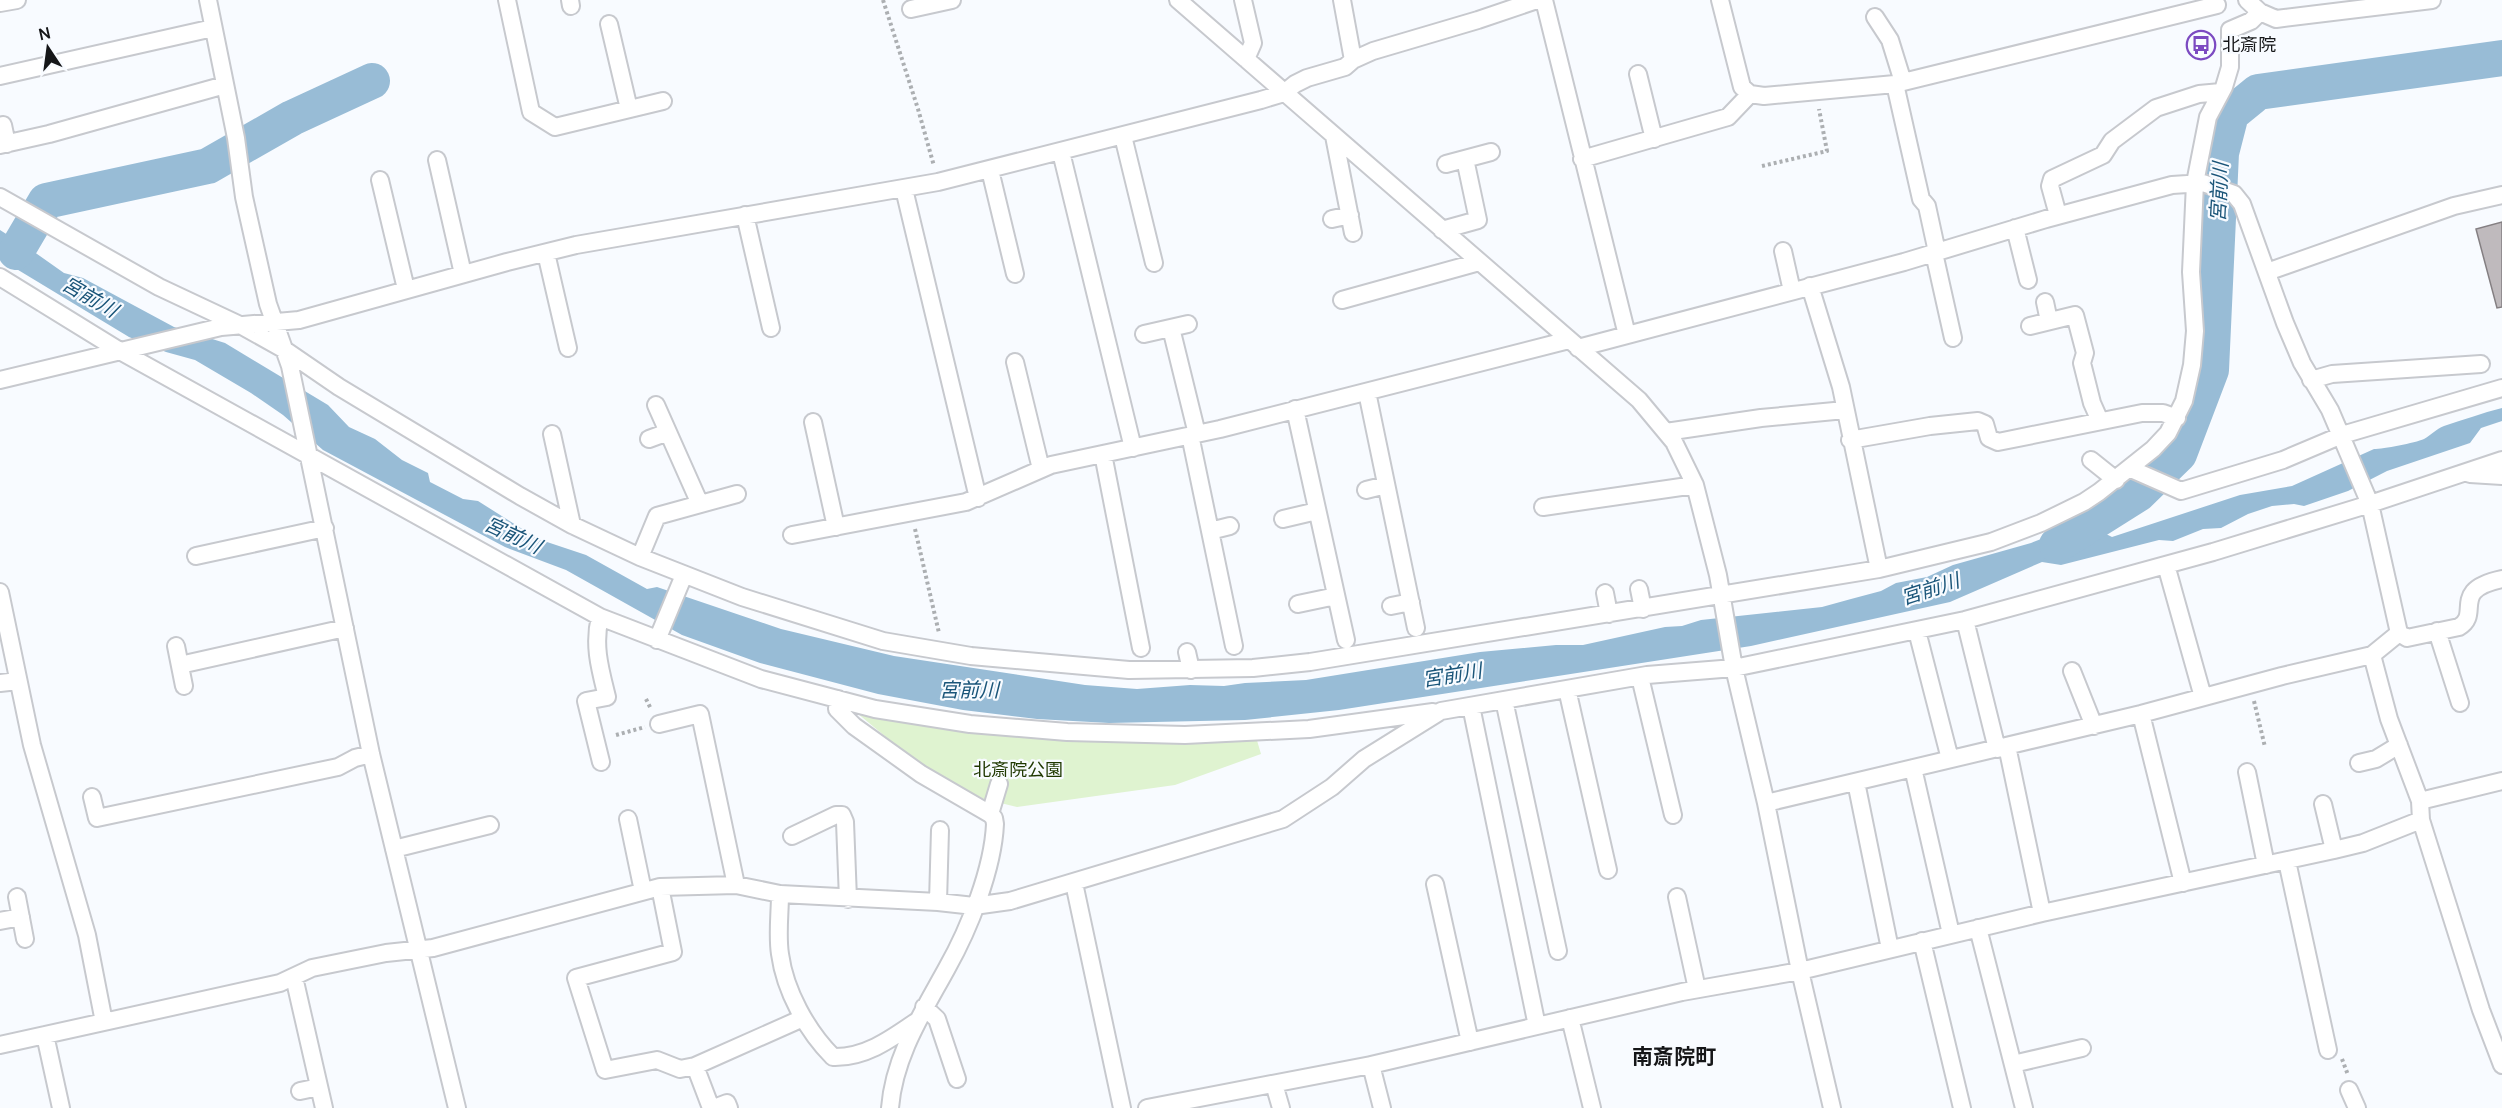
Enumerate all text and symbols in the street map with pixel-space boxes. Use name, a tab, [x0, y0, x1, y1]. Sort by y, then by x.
north arrow	[18, 18, 78, 78]
text: N	[37, 21, 53, 45]
bus stop icon: 北斎院	[2185, 29, 2217, 61]
place label: 北斎院	[2222, 32, 2276, 56]
water label: 宮前川	[2203, 159, 2234, 223]
water label: 宮前川	[58, 270, 125, 324]
water label: 宮前川	[480, 510, 548, 560]
water label: 宮前川	[1897, 566, 1964, 611]
water label: 宮前川	[1420, 656, 1486, 693]
water label: 宮前川	[939, 676, 1001, 703]
park label: 北斎院公園	[973, 757, 1063, 781]
district label: 南斎院町	[1632, 1042, 1716, 1070]

